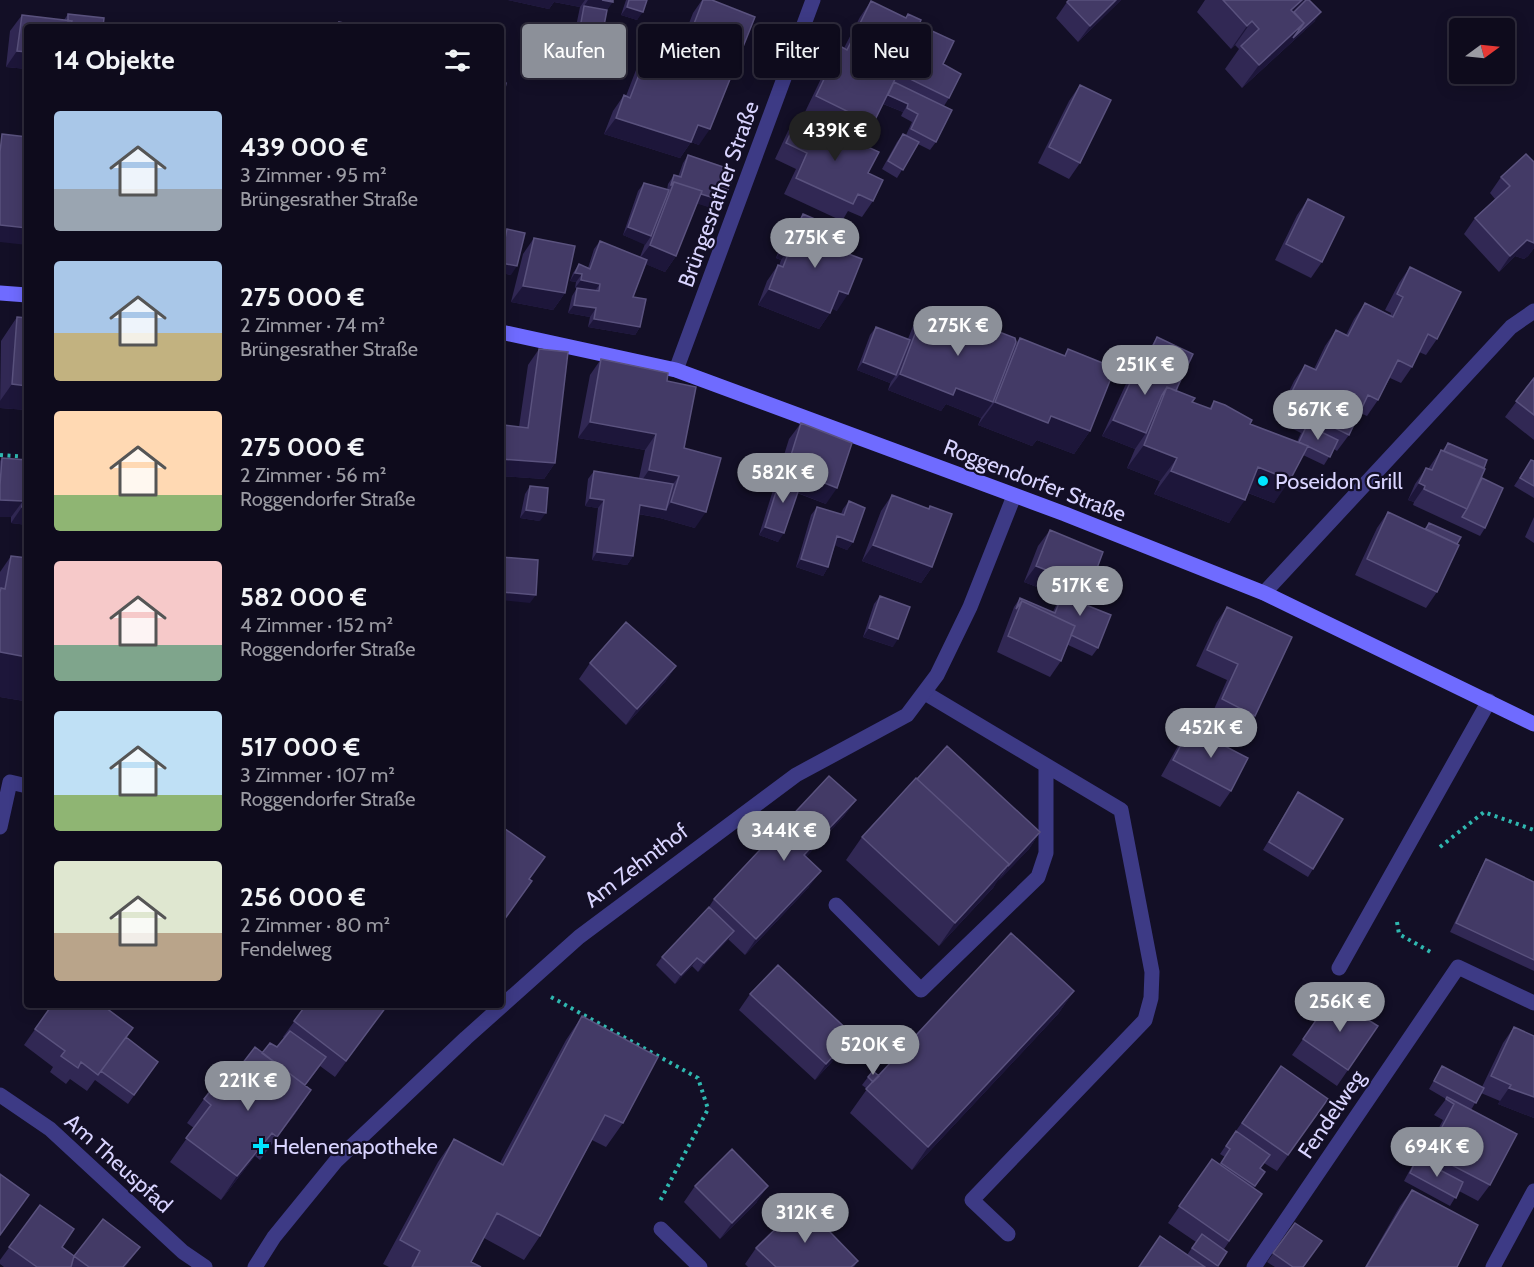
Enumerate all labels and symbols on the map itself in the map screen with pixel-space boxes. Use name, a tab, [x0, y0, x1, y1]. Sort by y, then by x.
north arrow	[1449, 18, 1515, 84]
street label: Brüngesrather Straße	[672, 98, 765, 291]
pin: 439K €	[786, 111, 884, 162]
pin: 275K €	[766, 218, 864, 269]
pin: 275K €	[909, 306, 1007, 357]
pin: 251K €	[1096, 345, 1194, 396]
pin: 567K €	[1269, 390, 1367, 441]
street label: Roggendorfer Straße	[940, 433, 1130, 528]
pin: 582K €	[734, 453, 832, 504]
place label: Poseidon Grill	[1275, 468, 1403, 495]
marker: Poseidon Grill	[1256, 474, 1270, 488]
pin: 517K €	[1031, 566, 1129, 617]
pin: 452K €	[1162, 708, 1260, 759]
pin: 344K €	[735, 811, 833, 862]
street label: Am Zehnthof	[579, 818, 694, 913]
pin: 256K €	[1291, 982, 1389, 1033]
pin: 520K €	[824, 1025, 922, 1076]
pin: 221K €	[199, 1061, 297, 1112]
street label: Fendelweg	[1292, 1064, 1371, 1164]
street label: Am Theuspfad	[59, 1108, 178, 1219]
pin: 694K €	[1388, 1127, 1486, 1178]
place label: Helenenapotheke	[273, 1133, 438, 1160]
marker: Helenenapotheke	[254, 1139, 268, 1153]
pin: 312K €	[756, 1193, 854, 1244]

